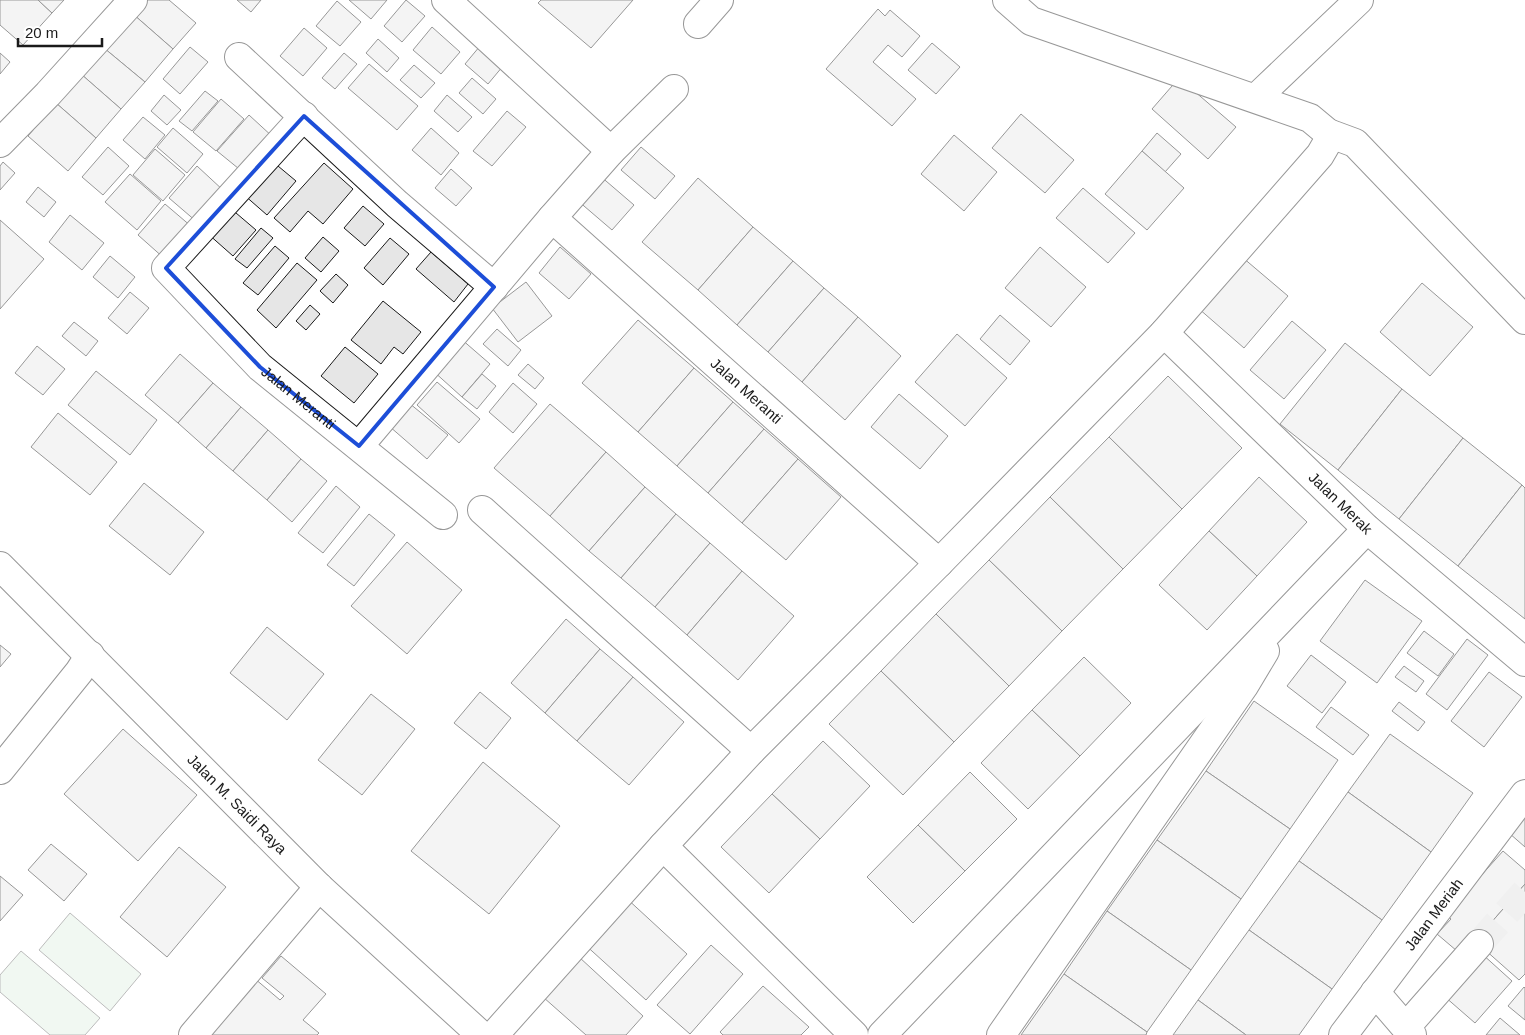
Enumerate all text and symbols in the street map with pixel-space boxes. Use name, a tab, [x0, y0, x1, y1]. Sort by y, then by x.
scale bar	[18, 15, 101, 47]
text: 20 m	[25, 24, 58, 41]
street label: Jalan Meranti	[707, 354, 786, 427]
street label: Jalan Meranti	[258, 363, 339, 432]
street label: Jalan Merak	[1305, 468, 1376, 538]
street label: Jalan M. Saidi Raya	[184, 751, 291, 858]
street label: Jalan Meriah	[1401, 875, 1466, 954]

